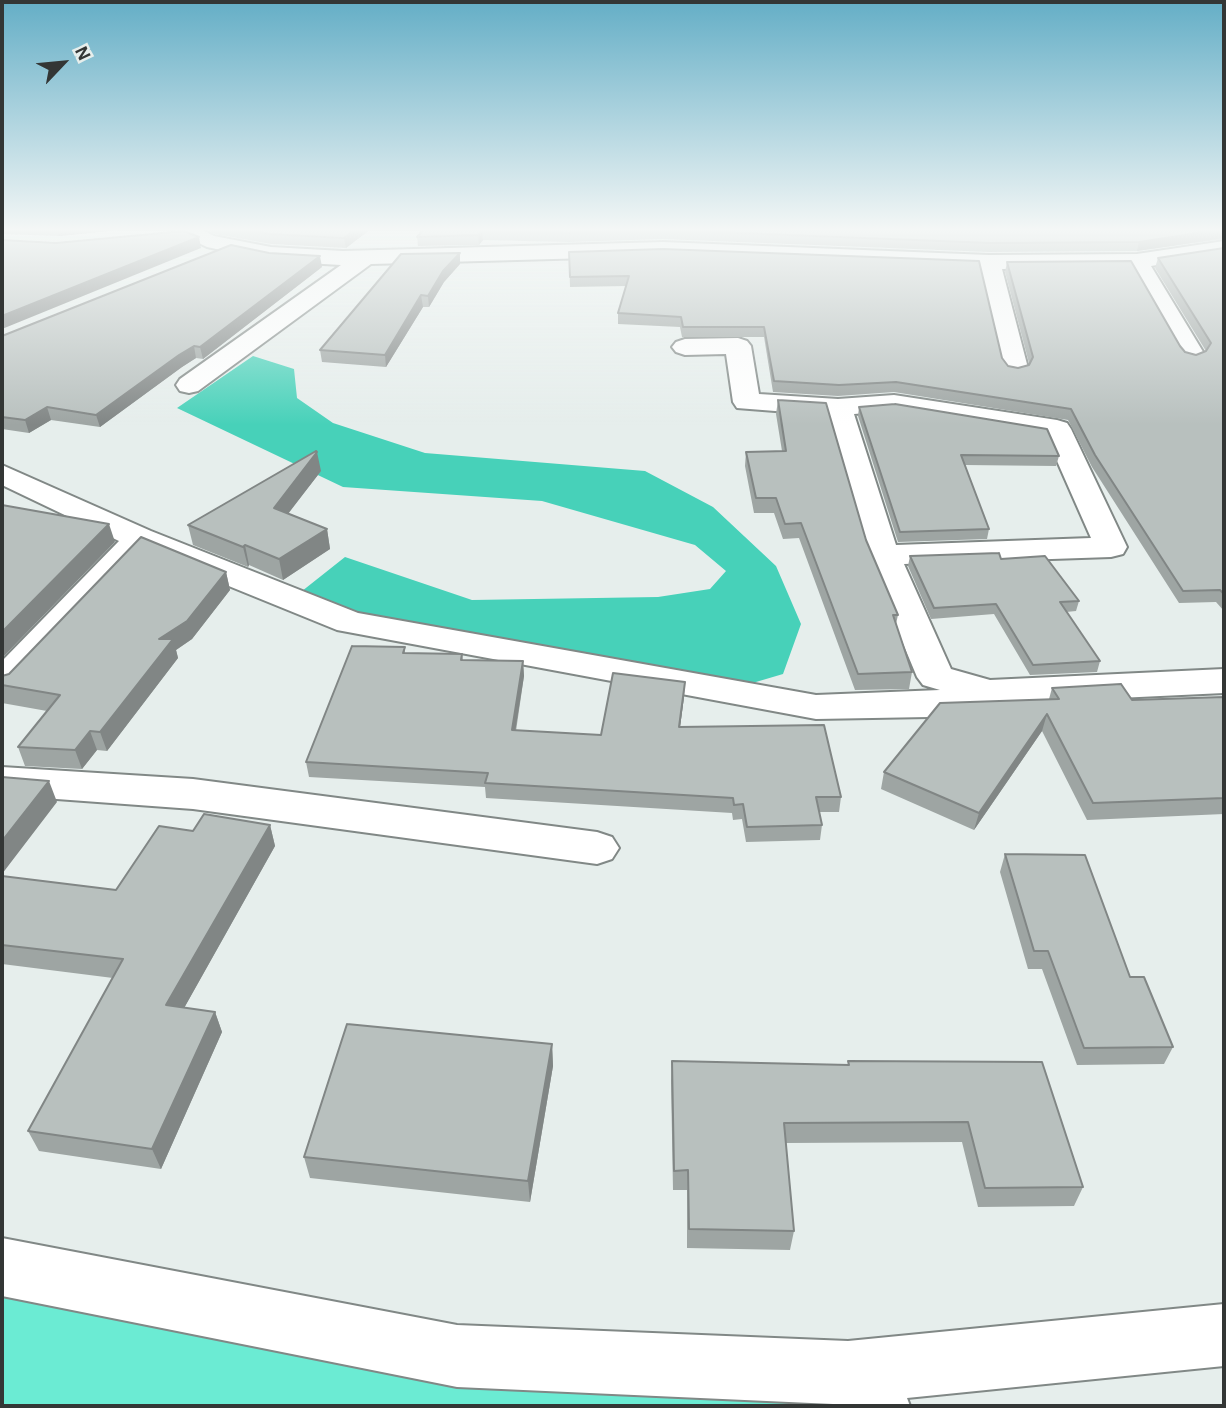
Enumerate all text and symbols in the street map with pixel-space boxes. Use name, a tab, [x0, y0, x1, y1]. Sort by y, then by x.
north arrow	[28, 28, 98, 98]
text: N	[71, 43, 94, 64]

